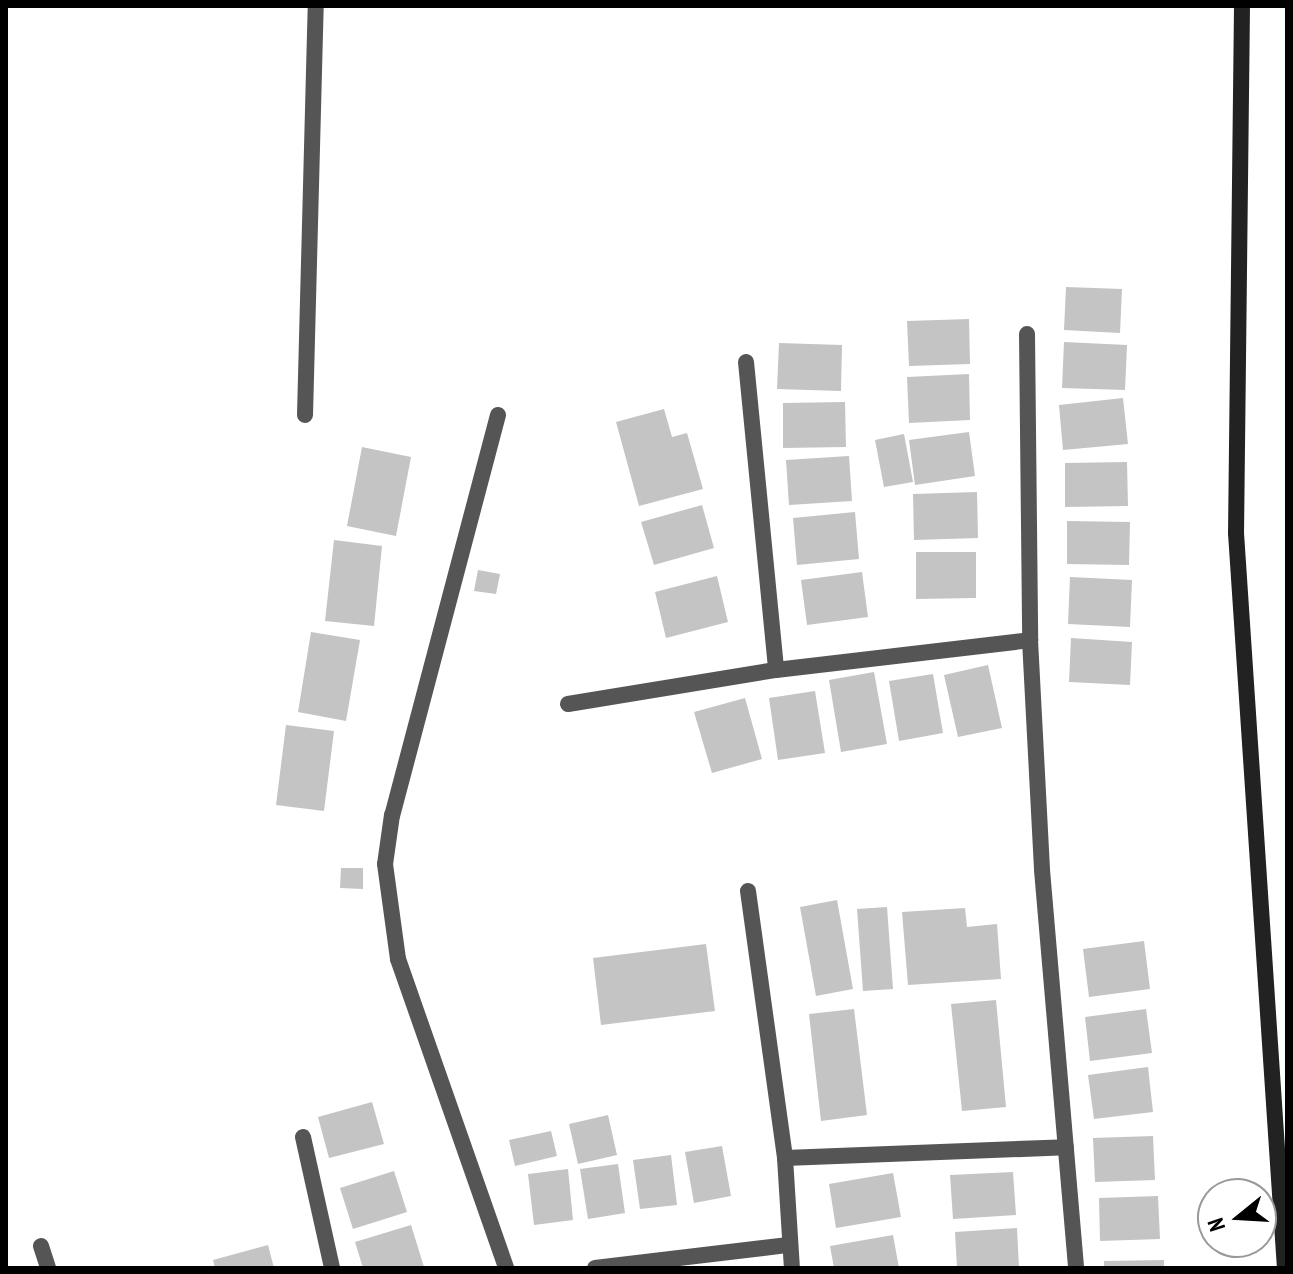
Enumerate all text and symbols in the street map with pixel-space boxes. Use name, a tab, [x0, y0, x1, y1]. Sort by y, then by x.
north arrow	[1197, 1178, 1277, 1258]
text: N	[1201, 1215, 1231, 1235]

